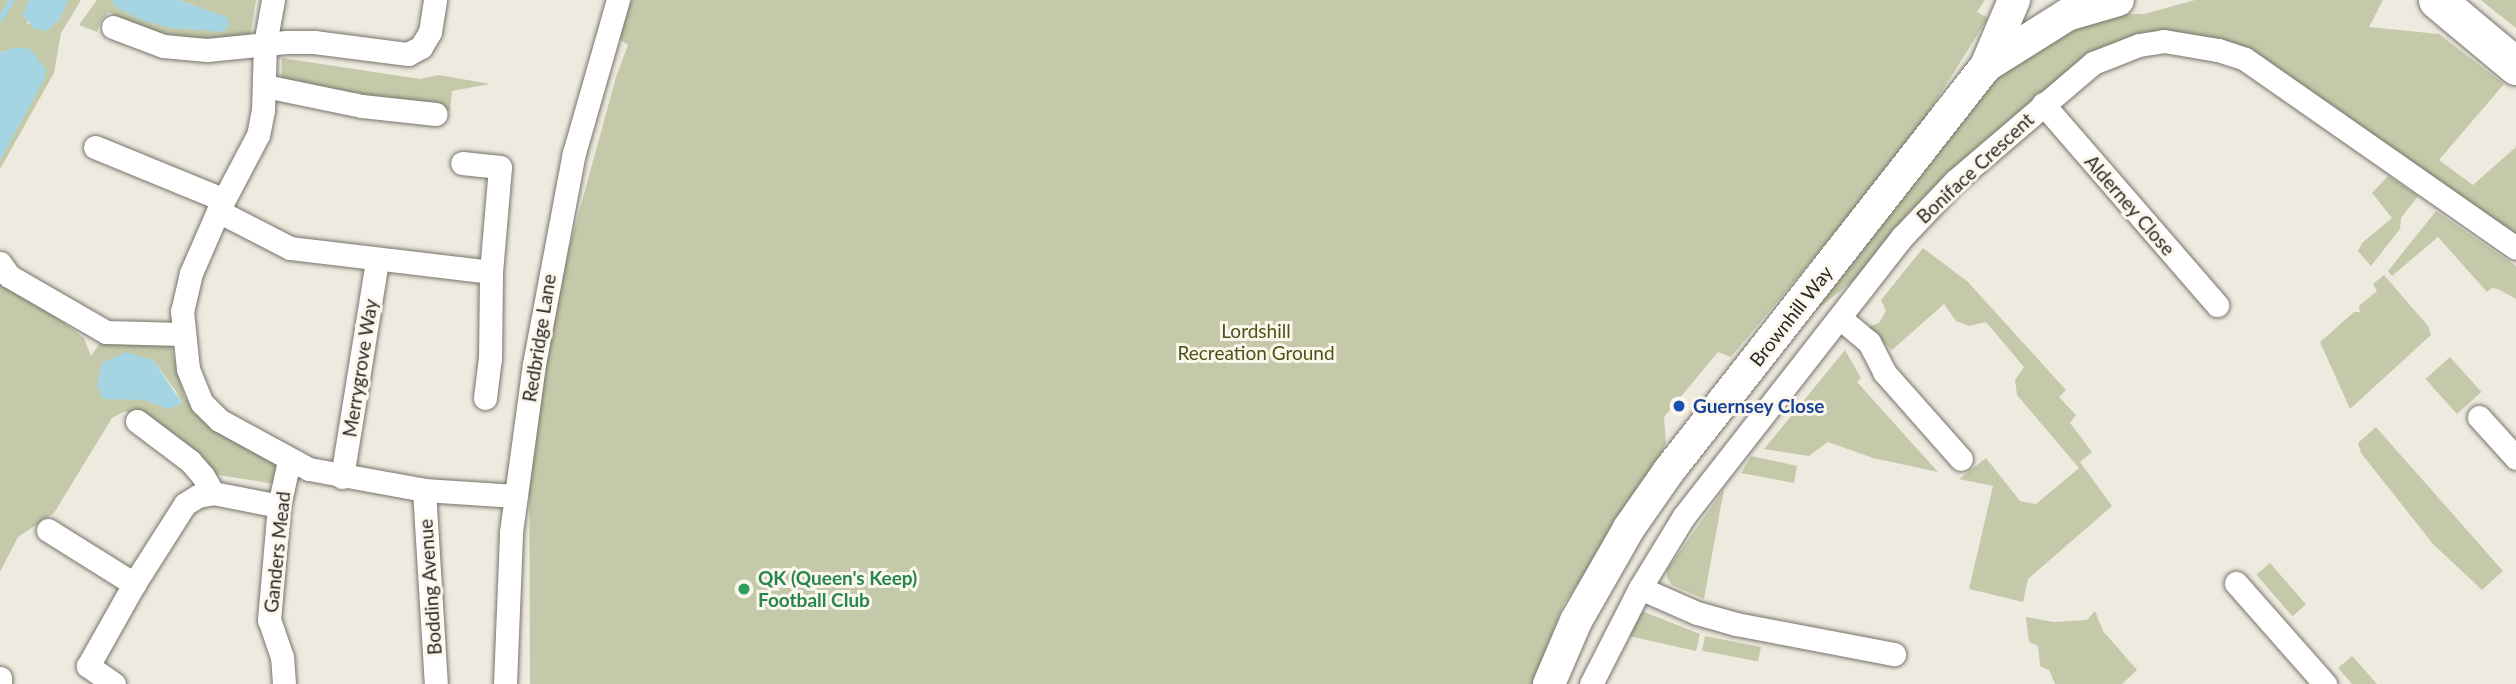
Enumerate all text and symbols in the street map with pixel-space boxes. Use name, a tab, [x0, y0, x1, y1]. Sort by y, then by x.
street label: Boniface Crescent	[1912, 108, 2038, 228]
street label: Alderney Close	[2080, 150, 2180, 260]
street label: Brownhill Way	[1745, 261, 1837, 371]
street label: Redbridge Lane	[518, 272, 560, 404]
street label: Merrygrove Way	[338, 297, 382, 439]
park label: Lordshill Recreation Ground	[1177, 320, 1335, 364]
place label: Guernsey Close	[1693, 395, 1825, 417]
marker: Guernsey Close	[1671, 398, 1687, 414]
street label: Ganders Mead	[259, 490, 295, 614]
street label: Bodding Avenue	[414, 518, 446, 656]
place label: QK (Queen's Keep) Football Club	[758, 567, 917, 611]
marker: QK (Queen's Keep) Football Club	[736, 581, 752, 597]

